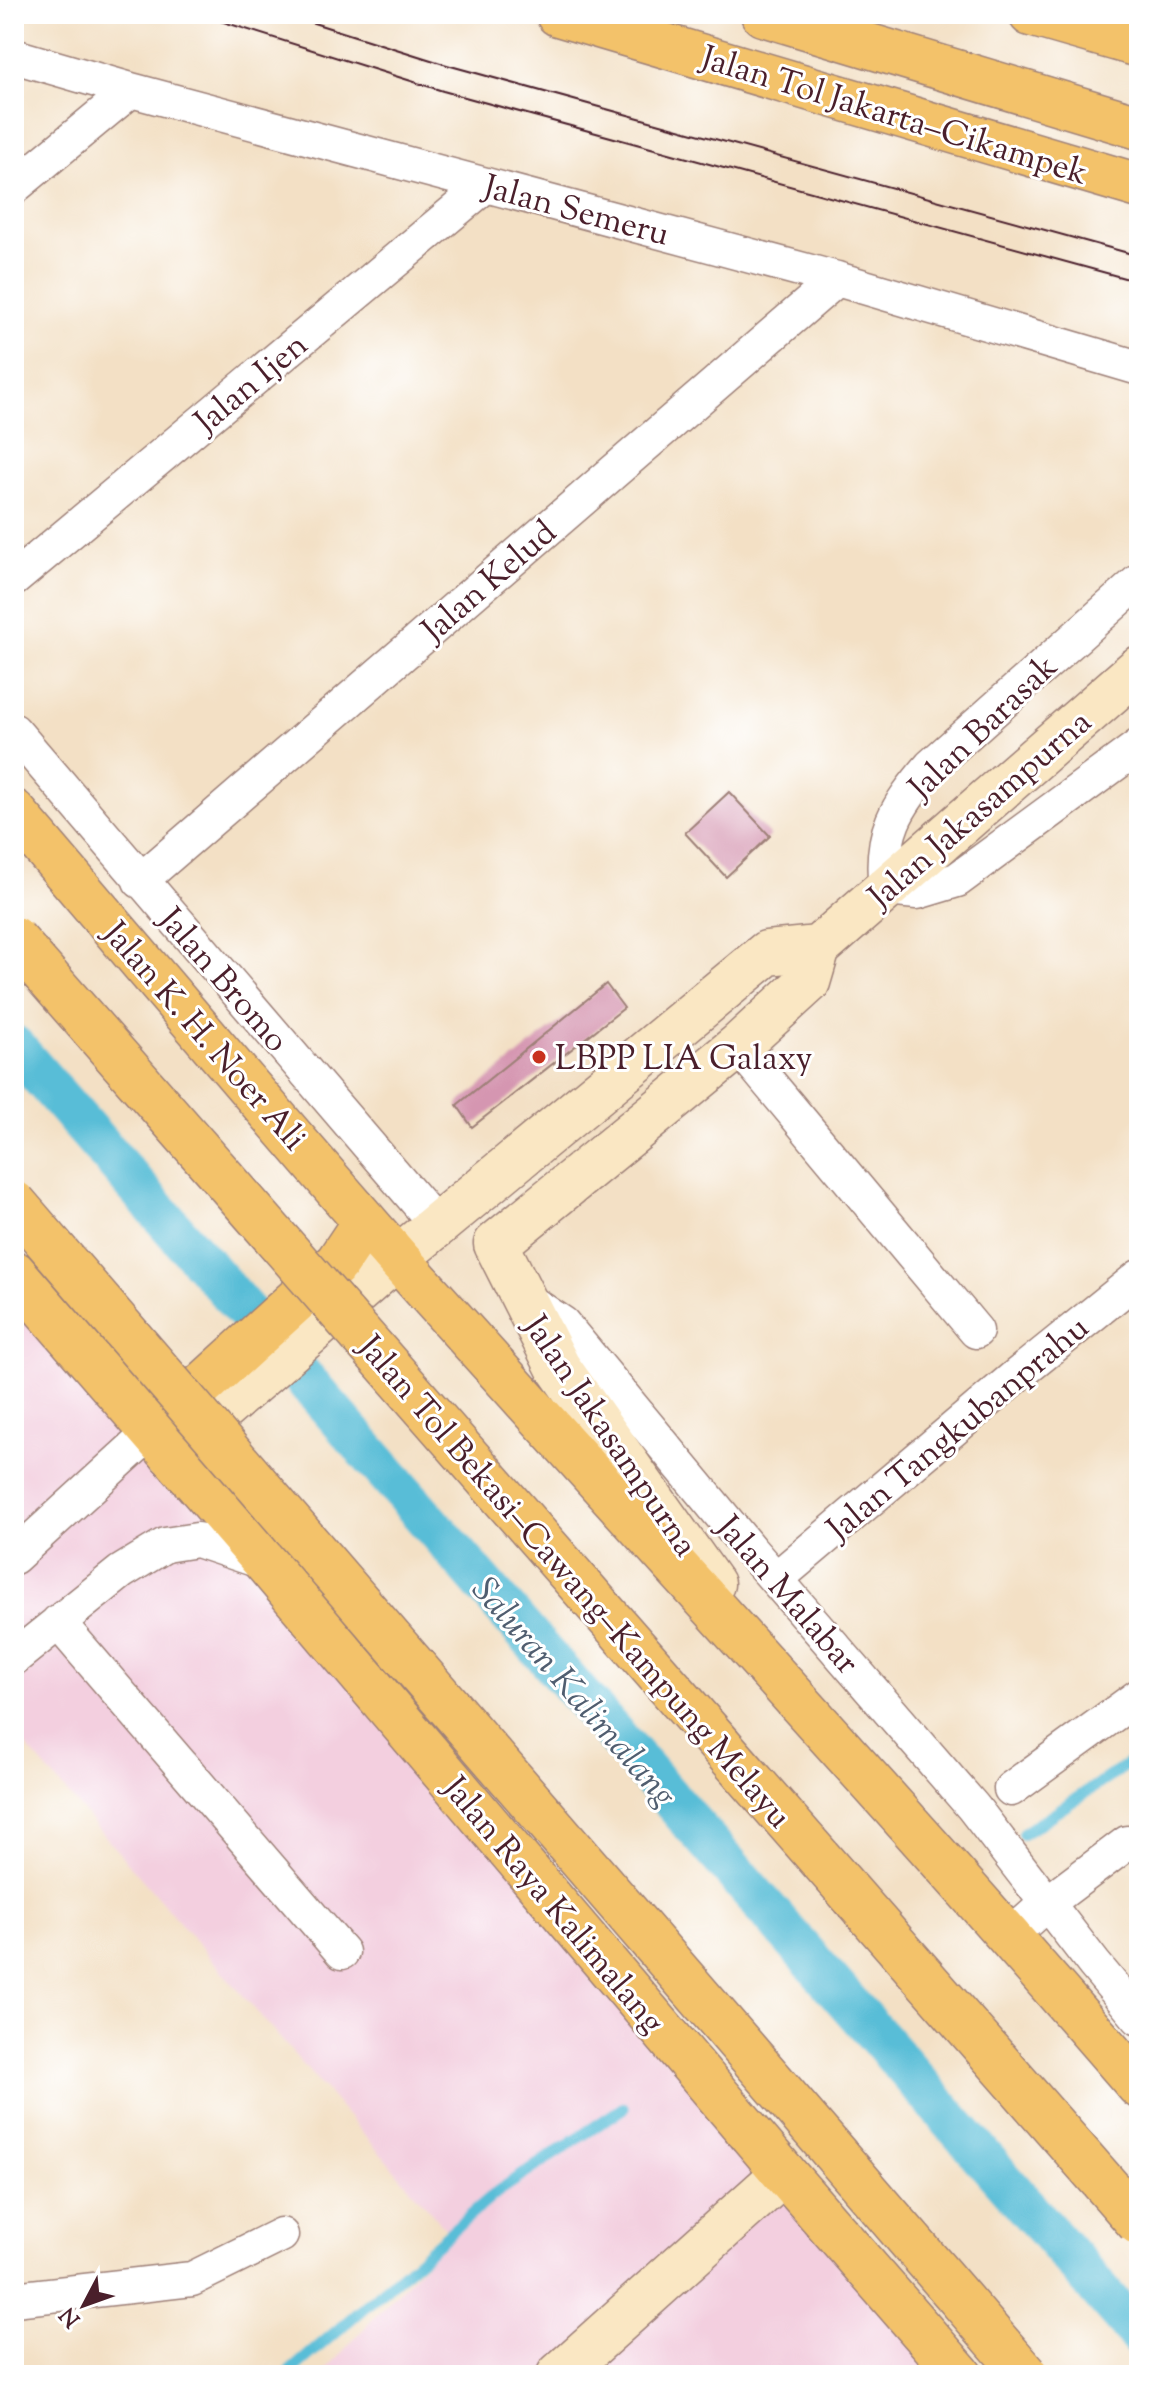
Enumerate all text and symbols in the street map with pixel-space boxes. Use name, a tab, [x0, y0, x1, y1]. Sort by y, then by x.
street label: Jalan Tol Jakarta–Cikampek	[693, 35, 1093, 199]
street label: Jalan Semeru	[476, 164, 674, 261]
street label: Jalan Ijen	[183, 323, 320, 448]
street label: Jalan Kelud	[411, 510, 569, 656]
street label: Jalan Barasak	[897, 645, 1070, 814]
street label: Jalan Jakasampurna	[857, 700, 1104, 923]
street label: Jalan Bromo	[144, 897, 299, 1064]
street label: Jalan K. H. Noer Ali	[89, 911, 317, 1162]
place label: LBPP LIA Galaxy	[555, 1036, 813, 1085]
marker: LBPP LIA Galaxy	[530, 1048, 548, 1066]
street label: Jalan Jakasampurna	[509, 1305, 708, 1567]
street label: Jalan Tangkubanprahu	[816, 1305, 1101, 1555]
street label: Jalan Tol Bekasi–Cawang–Kampung Melayu	[344, 1324, 802, 1841]
street label: Jalan Malabar	[702, 1505, 869, 1687]
water label: Saluran Kalimalang	[458, 1567, 688, 1820]
street label: Jalan Raya Kalimalang	[429, 1766, 675, 2045]
north arrow	[44, 2265, 124, 2345]
text: N	[53, 2299, 89, 2333]

